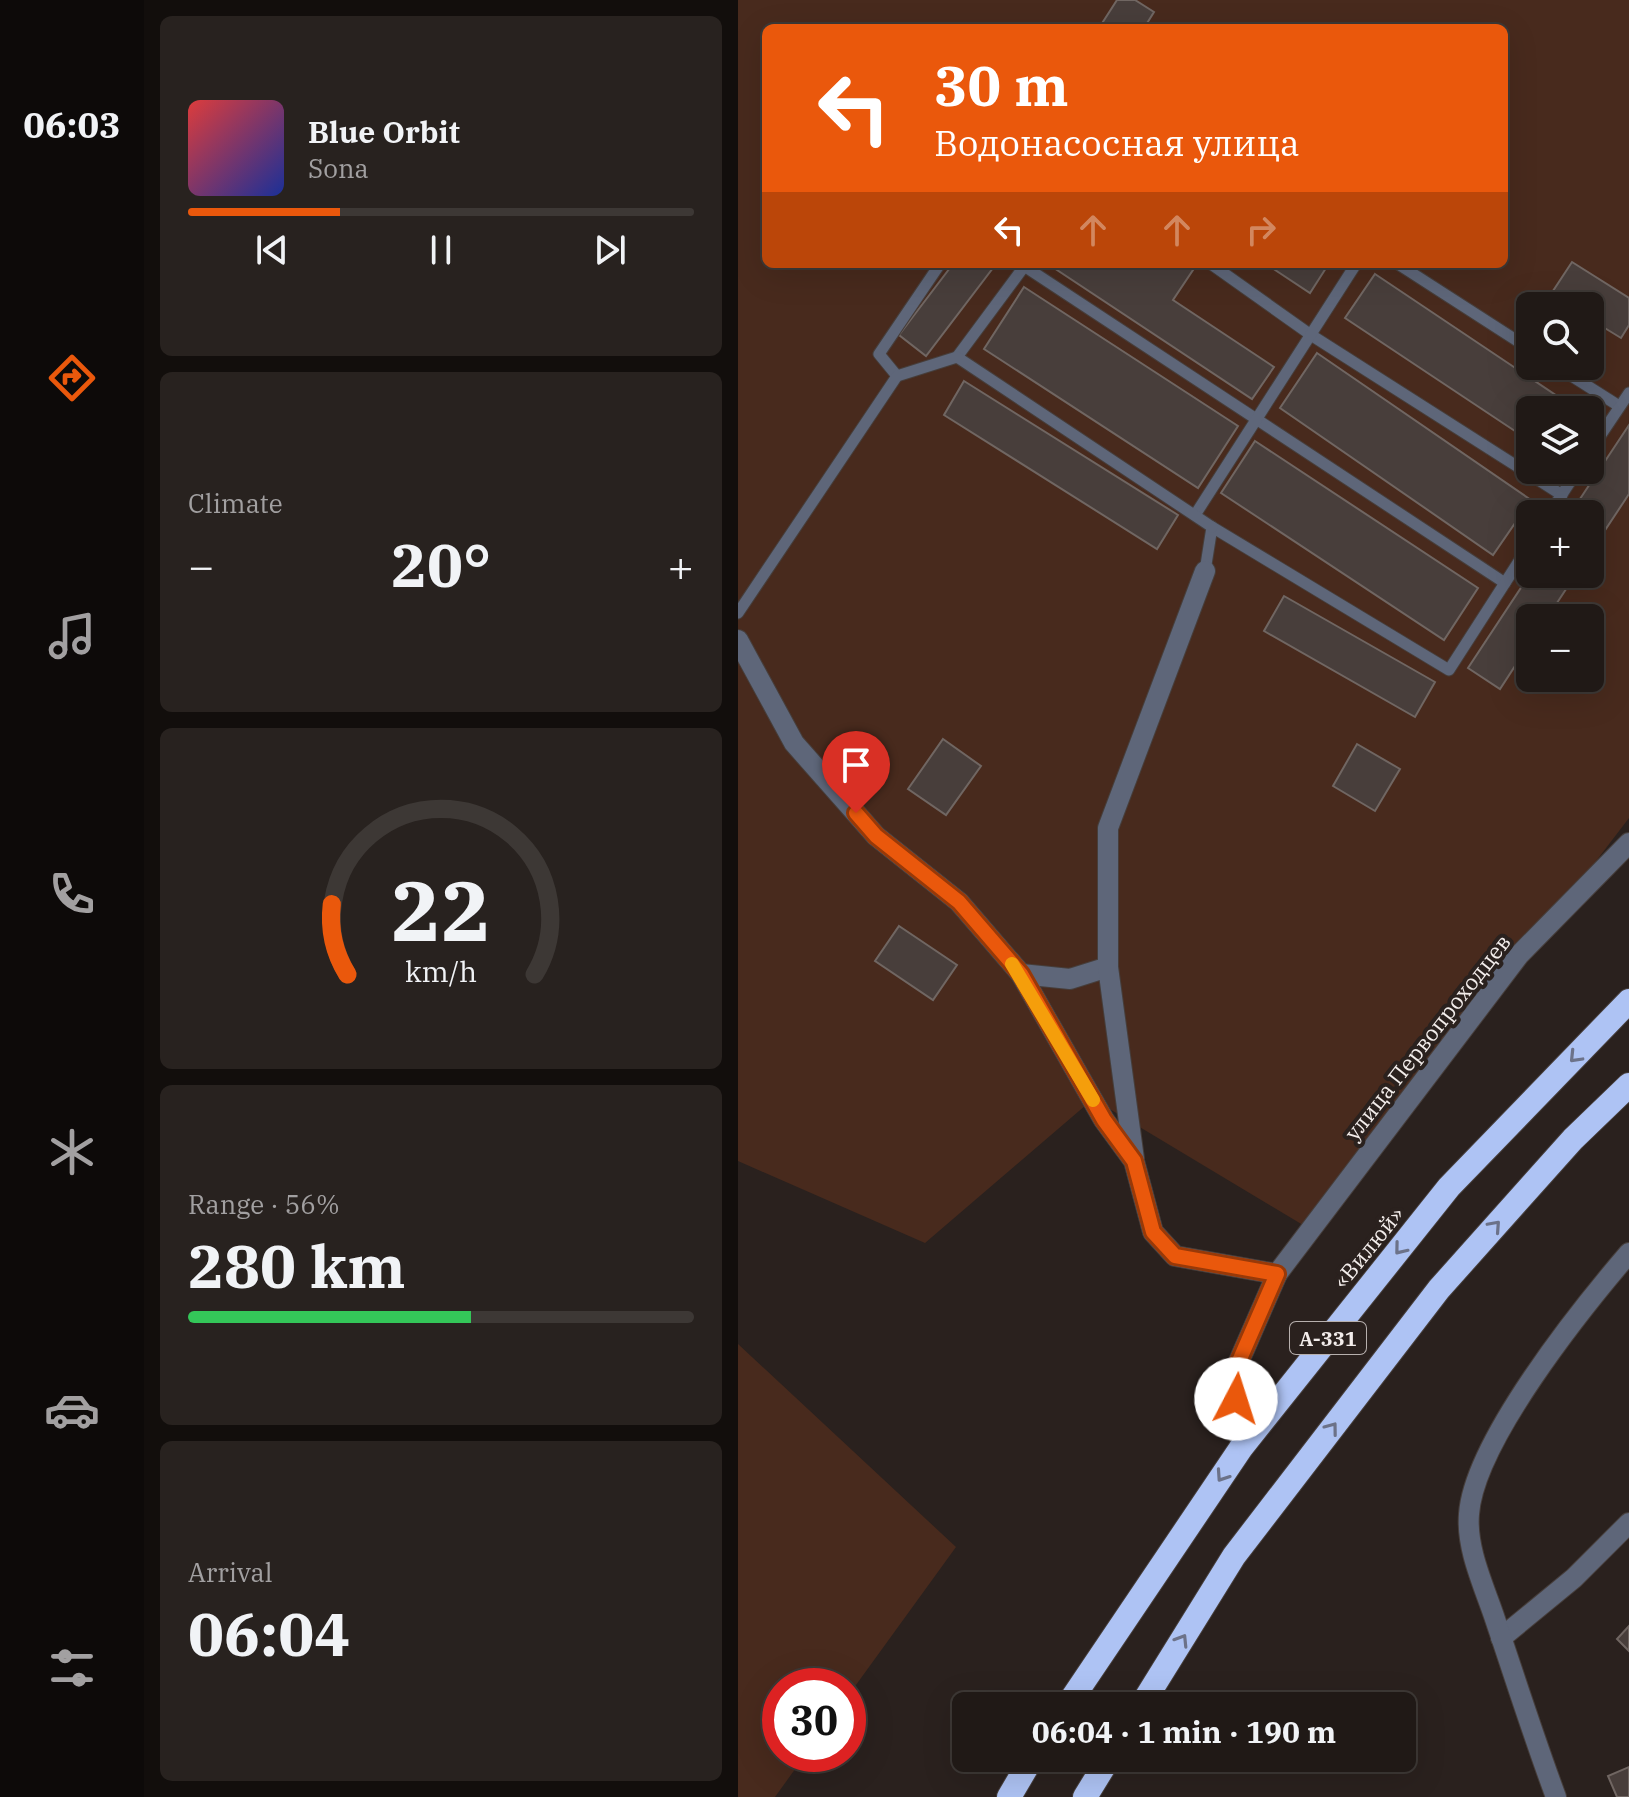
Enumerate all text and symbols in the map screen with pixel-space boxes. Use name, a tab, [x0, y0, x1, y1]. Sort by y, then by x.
text: 30 m	[934, 49, 1069, 121]
icon: left	[802, 56, 906, 160]
text: 06:03	[23, 101, 121, 148]
text: Blue Orbit	[308, 112, 460, 151]
text: Водонасосная улица	[934, 119, 1300, 166]
text: Sona	[308, 151, 369, 185]
icon: left	[987, 208, 1031, 252]
icon: ahead	[1071, 208, 1115, 252]
icon: ahead	[1155, 208, 1199, 252]
icon: right	[1239, 208, 1283, 252]
icon: previous	[250, 228, 294, 272]
icon: pause	[419, 228, 463, 272]
icon: next	[588, 228, 632, 272]
map controls	[1516, 292, 1604, 692]
button: search	[1516, 292, 1604, 380]
icon: directions	[44, 350, 100, 406]
button: layers	[1516, 396, 1604, 484]
text: Climate	[188, 486, 283, 520]
button: +	[1516, 500, 1604, 588]
text: 20°	[391, 525, 491, 604]
text: −	[188, 537, 214, 594]
text: +	[668, 537, 694, 594]
button: −	[1516, 604, 1604, 692]
icon: music	[44, 608, 100, 664]
pin	[822, 731, 890, 813]
icon: arrive	[834, 743, 878, 787]
text: 22	[391, 855, 491, 963]
icon: phone	[44, 866, 100, 922]
street label: улица Первопроходцев	[1337, 928, 1517, 1146]
text: km/h	[405, 953, 477, 990]
one-way arrow	[1570, 1048, 1584, 1062]
icon: climate	[44, 1124, 100, 1180]
text: Range · 56%	[188, 1187, 340, 1221]
street label: «Вилюй»	[1326, 1200, 1410, 1294]
one-way arrow	[1486, 1220, 1500, 1235]
text: 280 km	[188, 1226, 406, 1305]
one-way arrow	[1395, 1240, 1409, 1255]
road number: А-331	[1290, 1322, 1366, 1354]
position arrow	[1194, 1357, 1278, 1441]
icon: car	[44, 1382, 100, 1438]
one-way arrow	[1323, 1422, 1337, 1437]
one-way arrow	[1217, 1467, 1232, 1481]
text: Arrival	[188, 1555, 273, 1589]
text: 06:04	[188, 1594, 350, 1673]
one-way arrow	[1172, 1634, 1188, 1649]
icon: filters	[44, 1640, 100, 1696]
speed limit sign: 30	[762, 1668, 866, 1772]
text: 06:04 · 1 min · 190 m	[1032, 1712, 1336, 1751]

